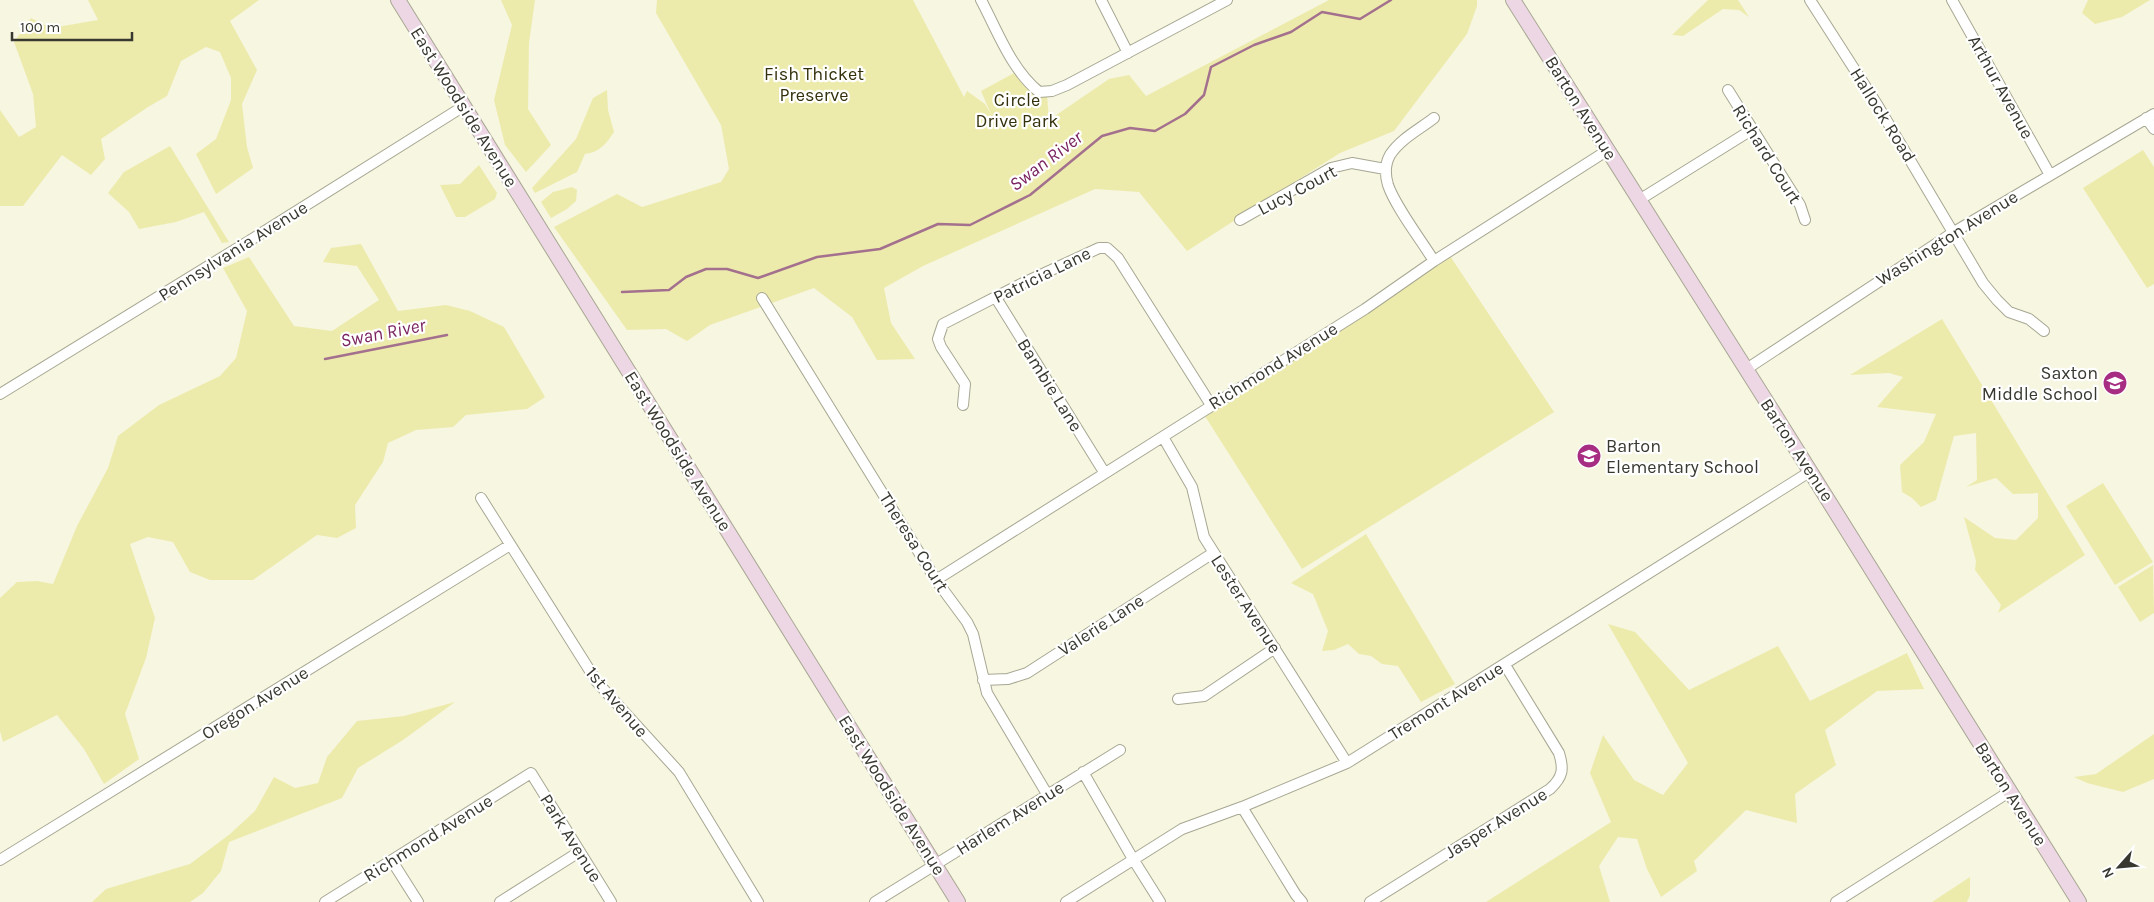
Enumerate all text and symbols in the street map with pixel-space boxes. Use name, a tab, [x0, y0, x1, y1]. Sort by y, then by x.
scale bar	[12, 10, 132, 42]
text: 100 m	[20, 18, 60, 36]
street label: East Woodside Avenue	[406, 23, 522, 191]
street label: Arthur Avenue	[1963, 31, 2039, 143]
street label: Barton Avenue	[1540, 52, 1622, 164]
park label: Fish Thicket Preserve	[764, 63, 864, 106]
street label: Hallock Road	[1845, 64, 1921, 166]
park label: Circle Drive Park	[976, 89, 1058, 132]
street label: Richard Court	[1728, 100, 1806, 208]
water label: Swan River	[1005, 125, 1088, 196]
street label: Lucy Court	[1254, 160, 1340, 220]
street label: Washington Avenue	[1872, 185, 2022, 291]
street label: Pennsylvania Avenue	[154, 196, 312, 306]
street label: Patricia Lane	[990, 242, 1094, 308]
water label: Swan River	[339, 314, 429, 352]
street label: Richmond Avenue	[1204, 317, 1342, 415]
street label: Bambie Lane	[1013, 334, 1087, 436]
place label: Saxton Middle School	[1982, 362, 2098, 405]
street label: East Woodside Avenue	[620, 367, 736, 535]
school or university icon: Saxton Middle School	[2102, 370, 2128, 396]
street label: Barton Avenue	[1755, 394, 1839, 506]
place label: Barton Elementary School	[1606, 435, 1759, 478]
school or university icon: Barton Elementary School	[1576, 443, 1602, 469]
street label: Theresa Court	[875, 488, 954, 596]
street label: Lester Avenue	[1206, 551, 1286, 657]
street label: Valerie Lane	[1054, 589, 1148, 661]
street label: Tremont Avenue	[1385, 657, 1507, 745]
street label: Oregon Avenue	[198, 661, 312, 745]
street label: 1st Avenue	[581, 662, 653, 742]
street label: East Woodside Avenue	[834, 711, 950, 879]
street label: Barton Avenue	[1970, 738, 2052, 850]
street label: Harlem Avenue	[952, 776, 1068, 860]
street label: Jasper Avenue	[1441, 783, 1551, 863]
street label: Richmond Avenue	[359, 789, 497, 887]
street label: Park Avenue	[535, 790, 607, 886]
north arrow	[2094, 842, 2144, 892]
text: N	[2098, 864, 2118, 881]

